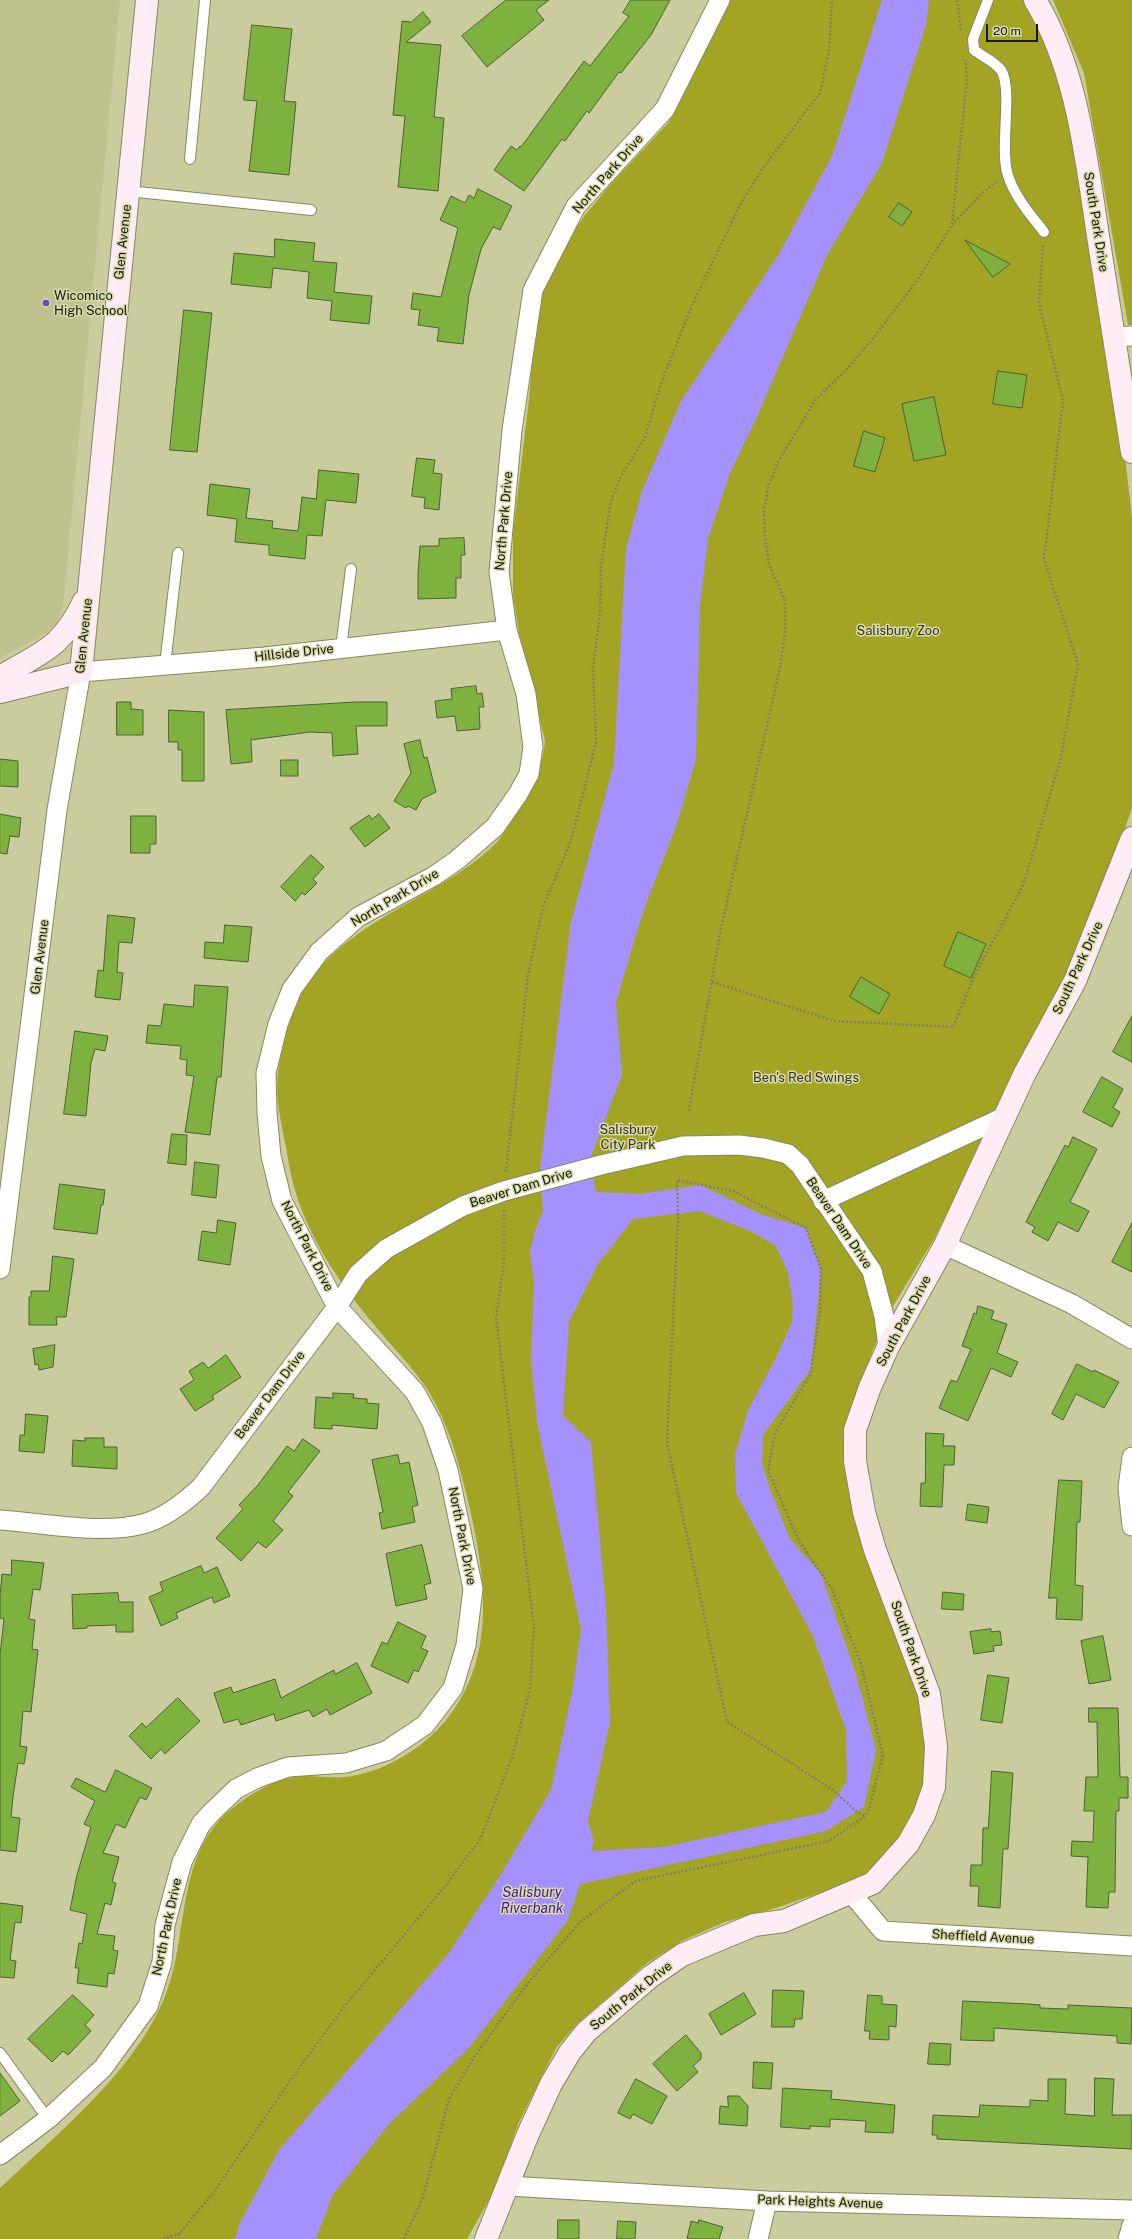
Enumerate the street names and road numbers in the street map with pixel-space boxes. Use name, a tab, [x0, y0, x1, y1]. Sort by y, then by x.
street label: North Park Drive	[569, 131, 647, 217]
street label: South Park Drive	[1080, 171, 1112, 273]
street label: Glen Avenue	[111, 203, 135, 281]
street label: North Park Drive	[492, 471, 516, 571]
street label: Glen Avenue	[72, 597, 96, 675]
street label: Hillside Drive	[253, 641, 335, 665]
street label: North Park Drive	[348, 866, 442, 930]
street label: Glen Avenue	[28, 918, 52, 996]
street label: South Park Drive	[1050, 919, 1106, 1017]
street label: Beaver Dam Drive	[468, 1165, 574, 1211]
street label: Beaver Dam Drive	[803, 1174, 875, 1272]
street label: North Park Drive	[277, 1198, 337, 1294]
street label: South Park Drive	[873, 1273, 935, 1369]
street label: Beaver Dam Drive	[232, 1348, 308, 1442]
street label: North Park Drive	[445, 1486, 479, 1586]
street label: South Park Drive	[887, 1599, 935, 1699]
street label: North Park Drive	[149, 1877, 185, 1977]
street label: Sheffield Avenue	[931, 1927, 1035, 1947]
street label: South Park Drive	[587, 1958, 675, 2034]
street label: Park Heights Avenue	[757, 2192, 883, 2212]

